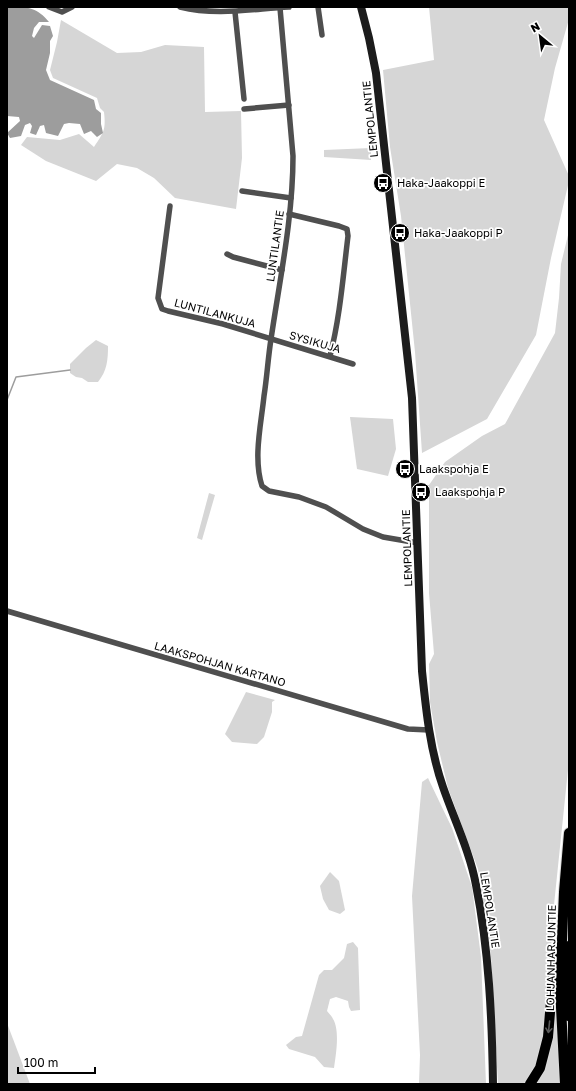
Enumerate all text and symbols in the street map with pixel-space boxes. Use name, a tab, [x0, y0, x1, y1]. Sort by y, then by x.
north arrow	[520, 16, 560, 56]
text: N	[528, 19, 542, 35]
street label: LEMPOLANTIE	[359, 80, 380, 158]
bus stop icon: Haka-Jaakoppi E	[372, 172, 394, 194]
place label: Haka-Jaakoppi E	[397, 176, 485, 189]
street label: LUNTILANTIE	[263, 209, 286, 282]
bus stop icon: Haka-Jaakoppi P	[389, 222, 411, 244]
place label: Haka-Jaakoppi P	[414, 226, 503, 239]
street label: LUNTILANKUJA	[173, 295, 258, 330]
street label: SYSIKUJA	[288, 328, 343, 355]
bus stop icon: Laakspohja E	[394, 458, 416, 480]
place label: Laakspohja E	[419, 462, 489, 475]
bus stop icon: Laakspohja P	[410, 481, 432, 503]
place label: Laakspohja P	[435, 485, 505, 498]
street label: LEMPOLANTIE	[399, 509, 414, 587]
street label: LAAKSPOHJAN KARTANO	[153, 638, 287, 689]
street label: LEMPOLANTIE	[478, 871, 503, 949]
street label: LOHJANHARJUNTIE	[543, 904, 558, 1011]
one-way arrow	[545, 1020, 553, 1033]
scale bar	[18, 1049, 95, 1075]
text: 100 m	[24, 1055, 58, 1070]

